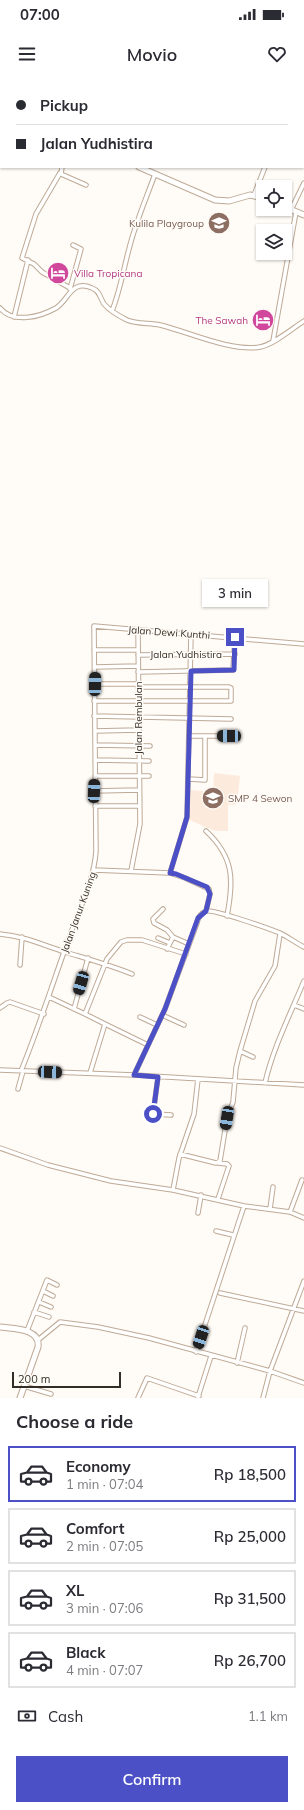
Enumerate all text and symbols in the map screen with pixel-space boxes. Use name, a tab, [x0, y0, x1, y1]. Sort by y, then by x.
text: 07:00	[20, 5, 60, 24]
icon: menu	[16, 43, 38, 65]
text: Movio	[127, 43, 177, 66]
icon: heart	[266, 43, 288, 65]
text: Pickup	[40, 96, 88, 115]
text: Jalan Yudhistira	[40, 134, 153, 153]
map controls	[256, 180, 292, 260]
button: locate	[256, 180, 292, 216]
school or university icon: Kulila Playgroup	[206, 210, 232, 236]
place label: Kulila Playgroup	[129, 217, 204, 230]
button: layers	[256, 224, 292, 260]
hotel icon: Villa Tropicana	[45, 260, 71, 286]
place label: Villa Tropicana	[74, 267, 142, 280]
hotel icon: The Sawah	[250, 307, 276, 333]
place label: The Sawah	[195, 314, 248, 327]
callout: 3 min	[202, 579, 268, 607]
text: 3 min	[218, 585, 252, 601]
street label: Jalan Dewi Kunthi	[127, 623, 210, 642]
route end	[226, 628, 244, 646]
street label: Jalan Yudhistira	[150, 648, 222, 661]
car	[89, 672, 101, 696]
street label: Jalan Rembulan	[132, 681, 145, 755]
car	[217, 730, 241, 742]
car	[88, 779, 100, 803]
school or university icon: SMP 4 Sewon	[200, 785, 226, 811]
place label: SMP 4 Sewon	[228, 792, 292, 805]
street label: Jalan Janur Kuning	[58, 870, 99, 955]
car	[72, 970, 90, 996]
car	[38, 1066, 62, 1078]
route start	[144, 1105, 162, 1123]
car	[219, 1105, 235, 1131]
car	[192, 1324, 210, 1350]
scale bar	[12, 1370, 121, 1389]
text: 200 m	[18, 1372, 50, 1386]
text: Choose a ride	[16, 1410, 133, 1433]
icon: car	[18, 1456, 54, 1492]
text: Economy	[66, 1457, 131, 1476]
text: Rp 18,500	[214, 1465, 286, 1484]
text: 1 min · 07:04	[66, 1476, 143, 1492]
icon: car	[18, 1518, 54, 1554]
text: Comfort	[66, 1519, 124, 1538]
text: Rp 25,000	[214, 1527, 286, 1546]
text: 2 min · 07:05	[66, 1538, 143, 1554]
icon: car	[18, 1580, 54, 1616]
text: XL	[66, 1581, 84, 1600]
text: Rp 31,500	[214, 1589, 286, 1608]
text: 3 min · 07:06	[66, 1600, 143, 1616]
icon: car	[18, 1642, 54, 1678]
text: Black	[66, 1643, 105, 1662]
text: Rp 26,700	[214, 1651, 286, 1670]
text: 4 min · 07:07	[66, 1662, 143, 1678]
icon: cash	[16, 1705, 38, 1727]
text: Cash	[48, 1707, 83, 1726]
text: 1.1 km	[248, 1708, 288, 1724]
button: Confirm	[16, 1756, 288, 1802]

